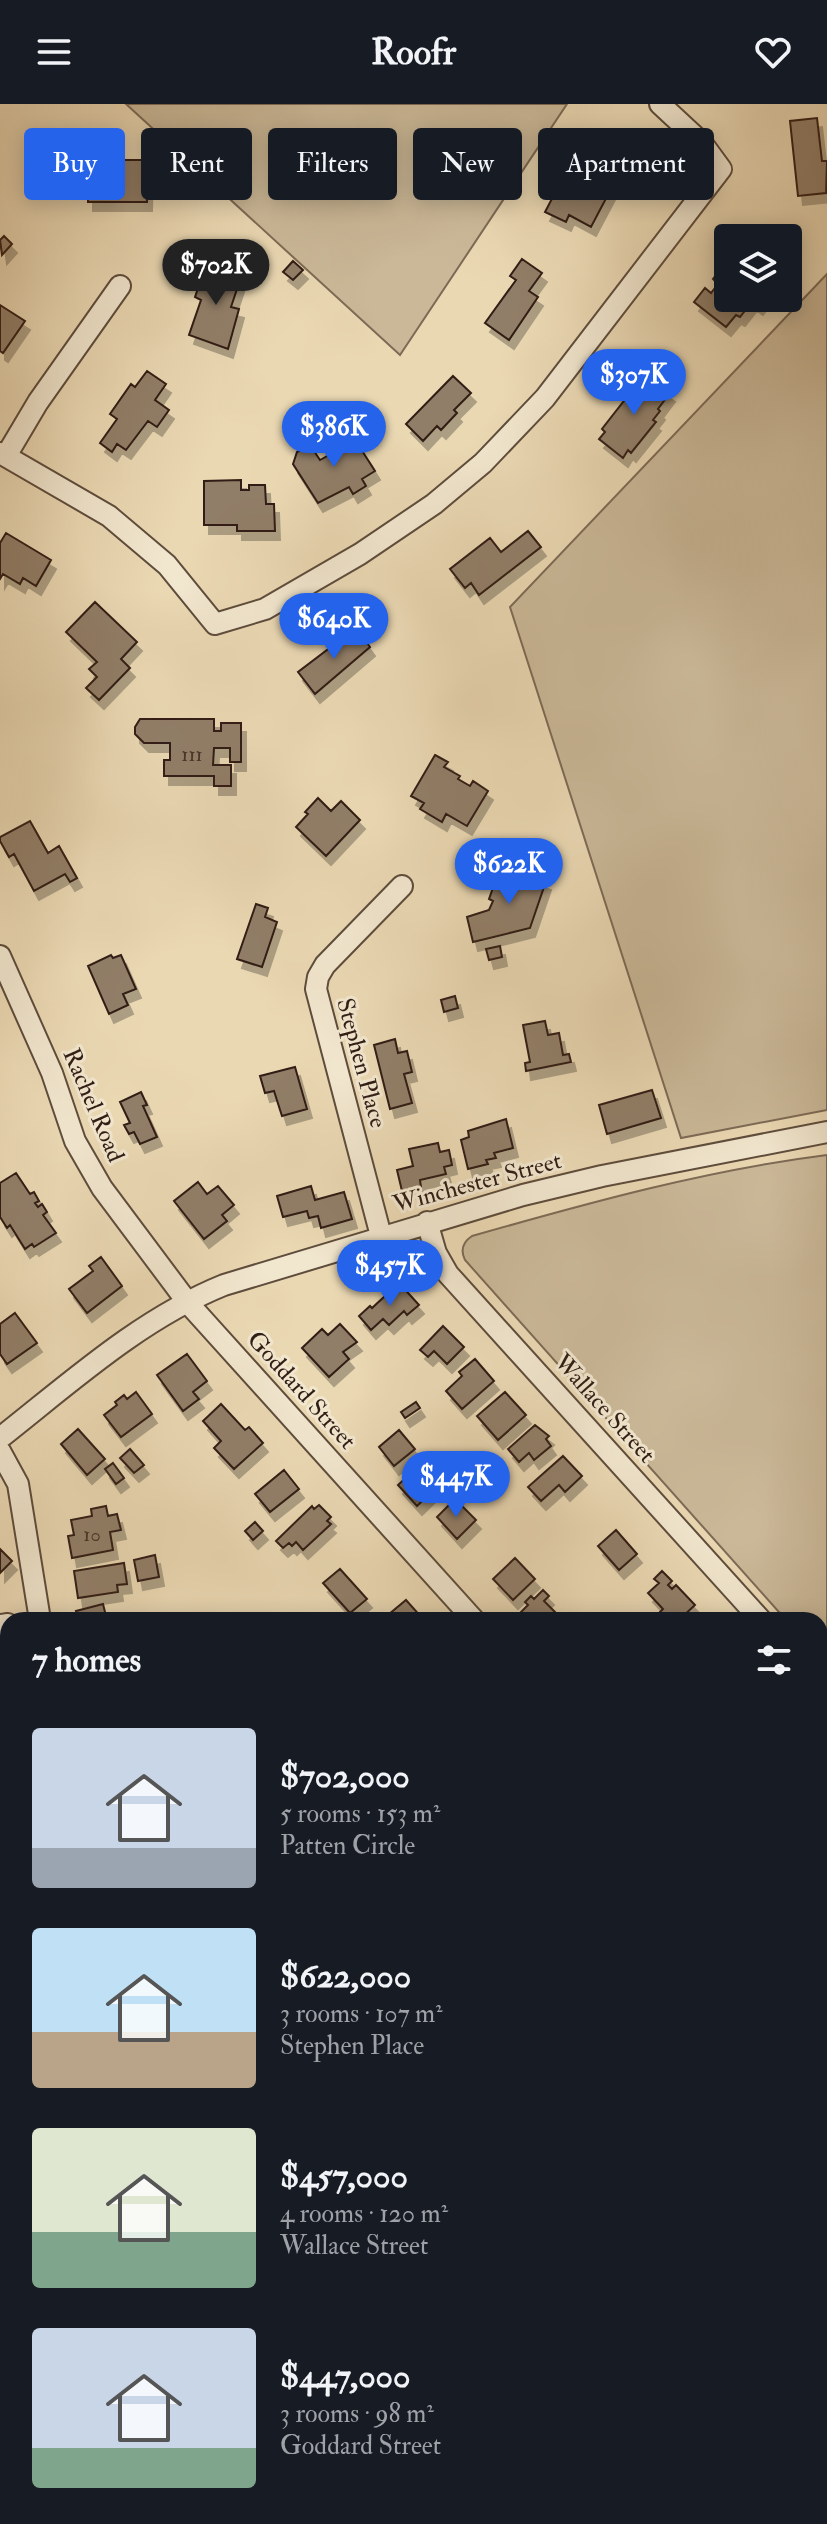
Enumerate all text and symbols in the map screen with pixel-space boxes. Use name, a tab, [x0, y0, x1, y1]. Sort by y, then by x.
icon: menu	[32, 30, 76, 74]
text: Roofr	[371, 30, 456, 75]
icon: heart	[751, 30, 795, 74]
chip: Buy	[24, 128, 125, 200]
chip: Rent	[141, 128, 252, 200]
chip: Filters	[268, 128, 397, 200]
chip: New	[413, 128, 522, 200]
chip: Apartment	[538, 128, 714, 200]
map controls	[714, 224, 802, 312]
button: layers	[714, 224, 802, 312]
pin: $702K	[160, 239, 272, 307]
text: $702K	[180, 249, 252, 281]
pin: $307K	[578, 349, 690, 417]
text: $307K	[600, 359, 668, 391]
pin: $386K	[278, 401, 390, 469]
text: $386K	[300, 411, 368, 443]
pin: $640K	[278, 593, 390, 661]
text: $640K	[297, 603, 371, 635]
house number: 111	[181, 742, 203, 767]
pin: $622K	[453, 838, 565, 906]
text: $622K	[473, 848, 545, 880]
street label: Stephen Place	[329, 995, 394, 1131]
street label: Rachel Road	[56, 1044, 131, 1167]
street label: Winchester Street	[388, 1145, 565, 1220]
pin: $457K	[334, 1240, 446, 1308]
text: $457K	[355, 1250, 425, 1282]
street label: Goddard Street	[240, 1325, 363, 1456]
street label: Wallace Street	[547, 1346, 662, 1470]
pin: $447K	[400, 1451, 512, 1519]
text: $447K	[420, 1461, 492, 1493]
house number: 10	[83, 1522, 101, 1547]
icon: filters	[752, 1638, 796, 1682]
text: 7 homes	[32, 1639, 141, 1682]
text: $702,000	[280, 1755, 410, 1798]
icon: home	[96, 1760, 192, 1856]
text: 5 rooms · 153 m²	[280, 1798, 440, 1830]
text: Patten Circle	[280, 1830, 415, 1862]
text: $622,000	[280, 1955, 411, 1998]
icon: home	[96, 1960, 192, 2056]
text: 3 rooms · 107 m²	[280, 1998, 443, 2030]
text: Stephen Place	[280, 2030, 424, 2062]
text: $457,000	[280, 2155, 408, 2198]
icon: home	[96, 2160, 192, 2256]
text: 4 rooms · 120 m²	[280, 2198, 448, 2230]
text: Wallace Street	[280, 2230, 428, 2262]
text: $447,000	[280, 2355, 410, 2398]
icon: home	[96, 2360, 192, 2456]
text: 3 rooms · 98 m²	[280, 2398, 434, 2430]
text: Goddard Street	[280, 2430, 441, 2462]

